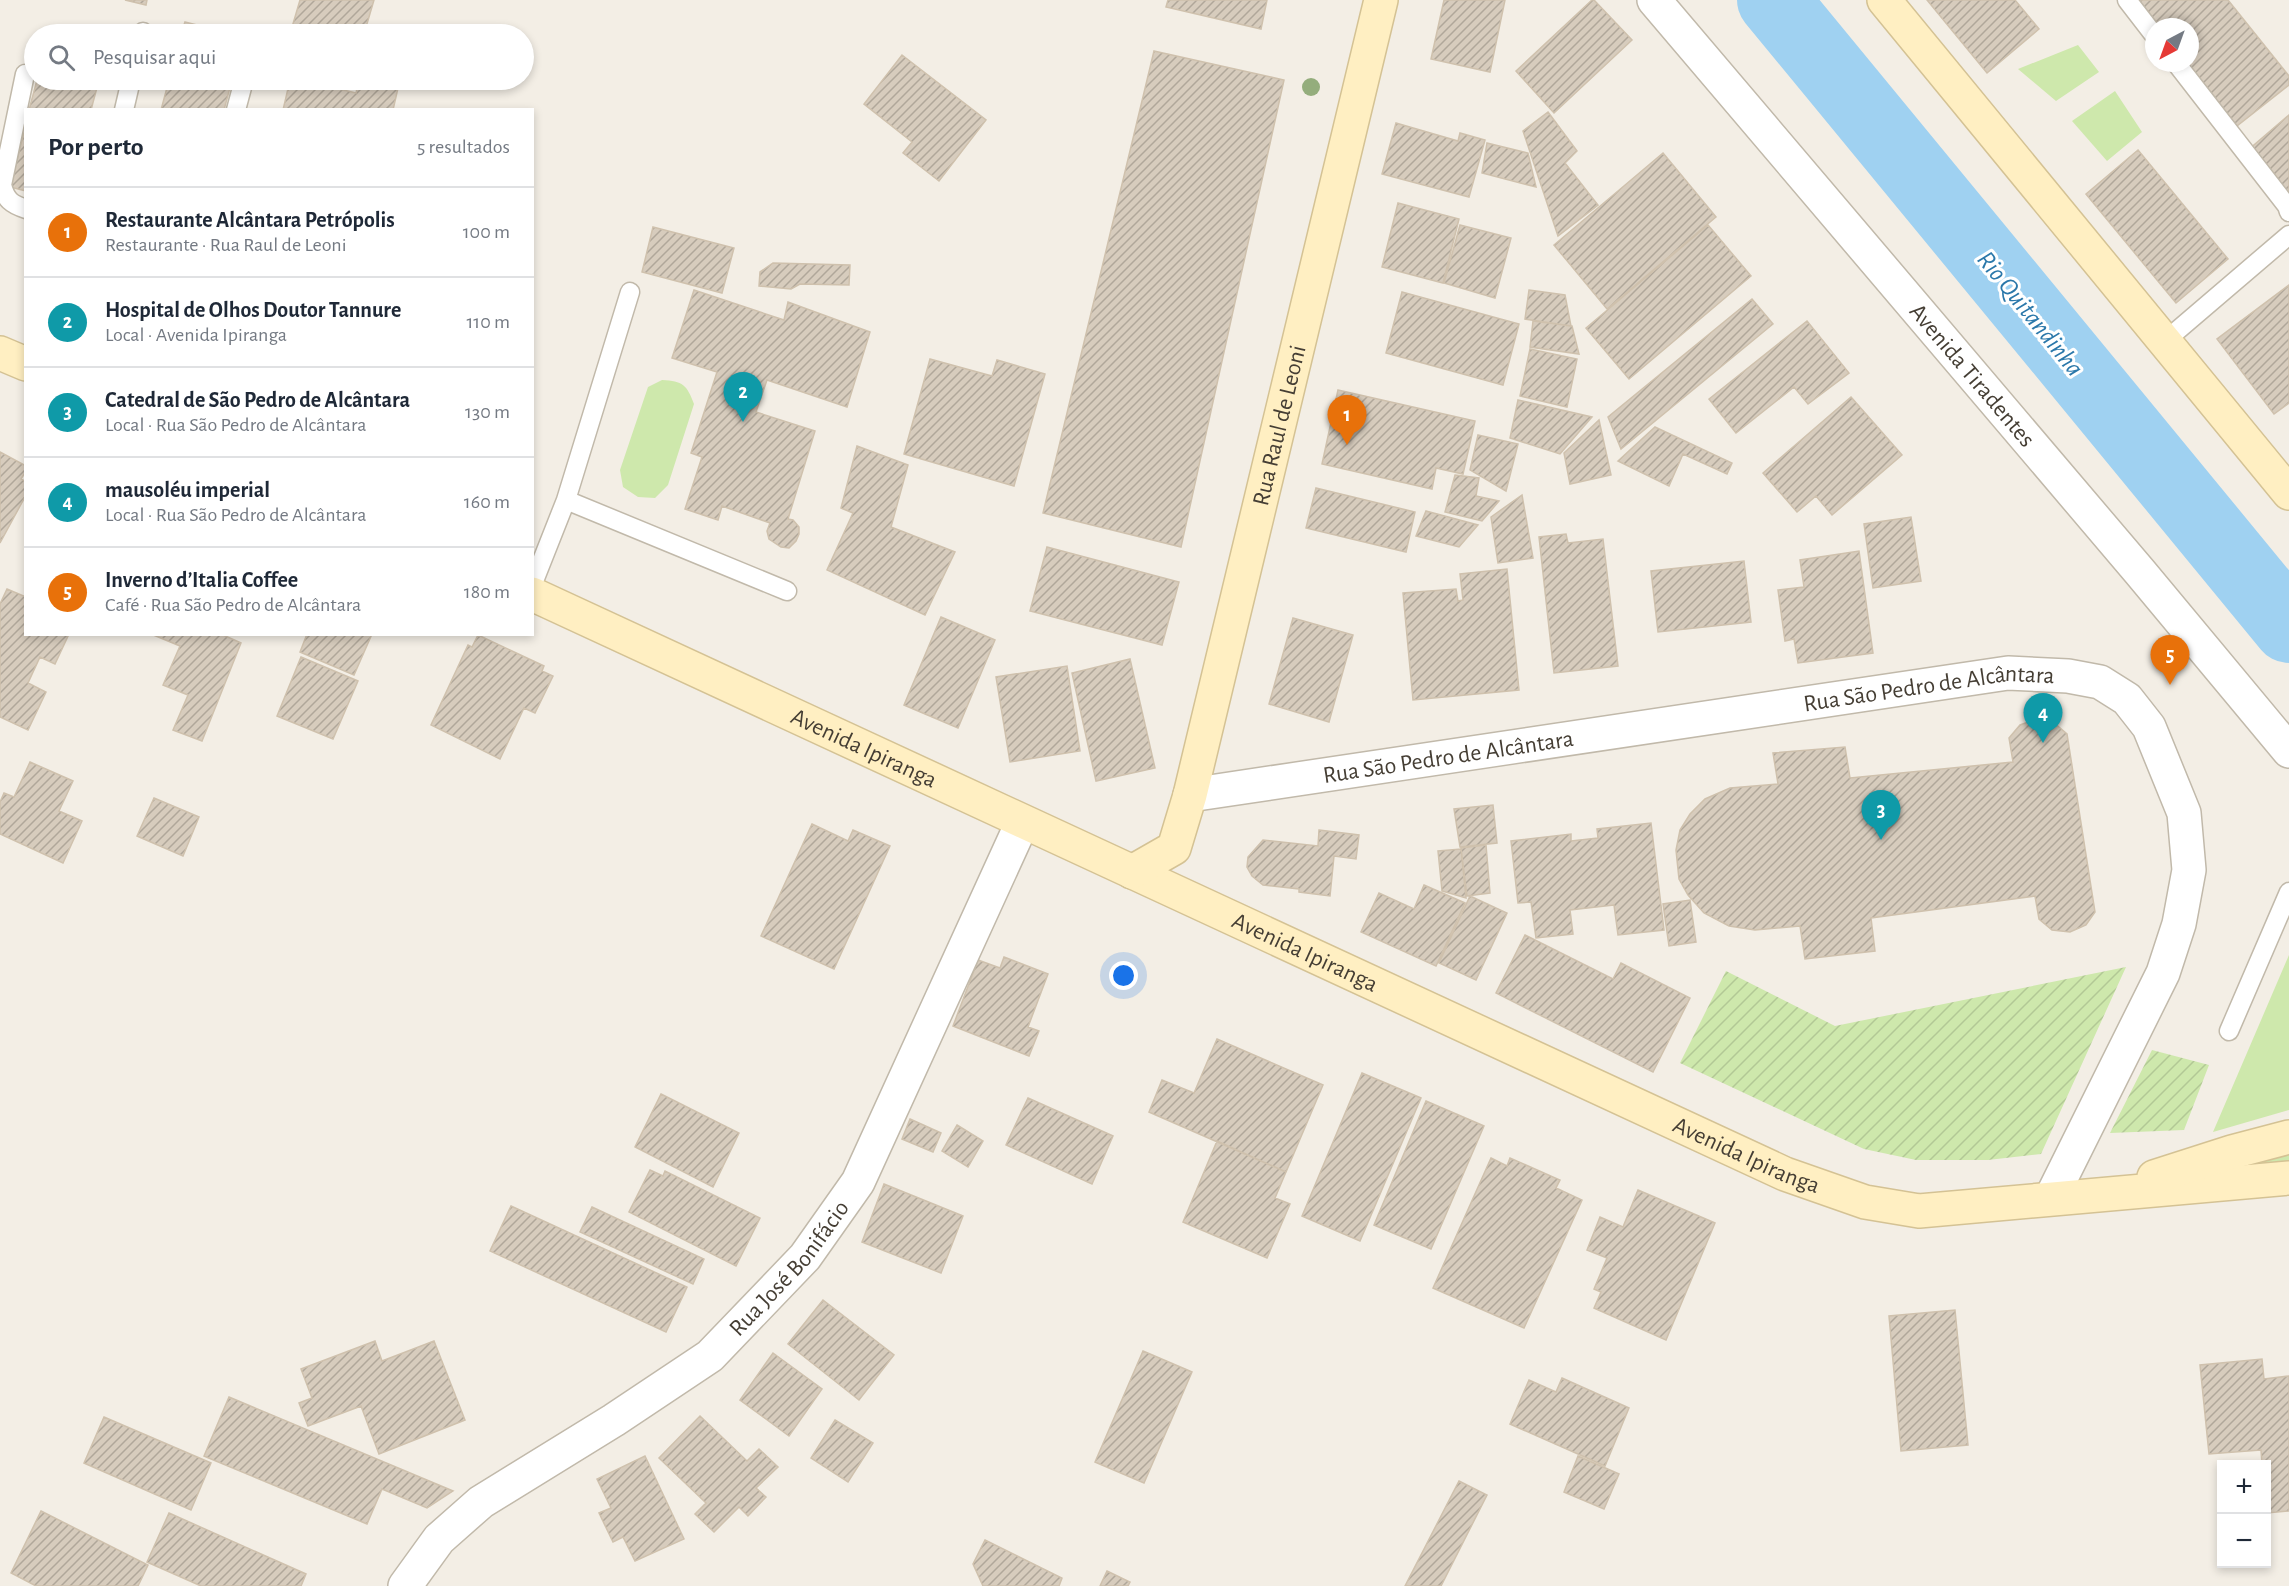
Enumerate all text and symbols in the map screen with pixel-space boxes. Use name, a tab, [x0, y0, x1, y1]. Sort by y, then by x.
north arrow	[2145, 18, 2199, 72]
search box	[24, 24, 534, 90]
icon: search	[45, 41, 78, 74]
text: Pesquisar aqui	[93, 46, 216, 68]
text: Por perto	[48, 134, 144, 160]
text: 5 resultados	[417, 137, 510, 157]
text: Restaurante Alcântara Petrópolis	[105, 209, 395, 231]
text: 1	[64, 222, 71, 242]
text: 100 m	[463, 222, 510, 242]
text: Restaurante · Rua Raul de Leoni	[105, 235, 346, 255]
water label: Rio Quitandinha	[1972, 246, 2088, 381]
text: Hospital de Olhos Doutor Tannure	[105, 299, 401, 321]
street label: Avenida Tiradentes	[1905, 299, 2039, 452]
text: 2	[63, 312, 72, 332]
text: 110 m	[466, 312, 510, 332]
text: Local · Avenida Ipiranga	[105, 325, 287, 345]
street label: Rua Raul de Leoni	[1249, 343, 1311, 508]
pin: 2	[724, 372, 762, 422]
text: Catedral de São Pedro de Alcântara	[105, 389, 410, 411]
pin: 1	[1328, 396, 1366, 445]
text: 3	[63, 402, 72, 422]
text: 130 m	[465, 402, 510, 422]
text: Local · Rua São Pedro de Alcântara	[105, 415, 366, 435]
text: mausoléu imperial	[105, 479, 270, 501]
text: 4	[62, 492, 73, 512]
text: 160 m	[464, 492, 510, 512]
text: Local · Rua São Pedro de Alcântara	[105, 505, 366, 525]
text: Inverno d’Italia Coffee	[105, 569, 298, 591]
text: 5	[63, 582, 72, 602]
text: 180 m	[464, 582, 510, 602]
text: Café · Rua São Pedro de Alcântara	[105, 595, 361, 615]
pin: 5	[2150, 636, 2190, 685]
street label: Rua São Pedro de Alcântara	[1802, 662, 2055, 716]
pin: 4	[2024, 694, 2062, 743]
street label: Avenida Ipiranga	[787, 705, 940, 793]
street label: Rua São Pedro de Alcântara	[1321, 727, 1575, 788]
pin: 3	[1862, 790, 1900, 840]
street label: Avenida Ipiranga	[1228, 909, 1381, 997]
your location	[1109, 961, 1138, 990]
street label: Avenida Ipiranga	[1669, 1113, 1823, 1198]
street label: Rua José Bonifácio	[725, 1196, 854, 1341]
map controls	[2217, 1460, 2271, 1568]
button: +	[2217, 1460, 2271, 1514]
button: −	[2217, 1514, 2271, 1568]

